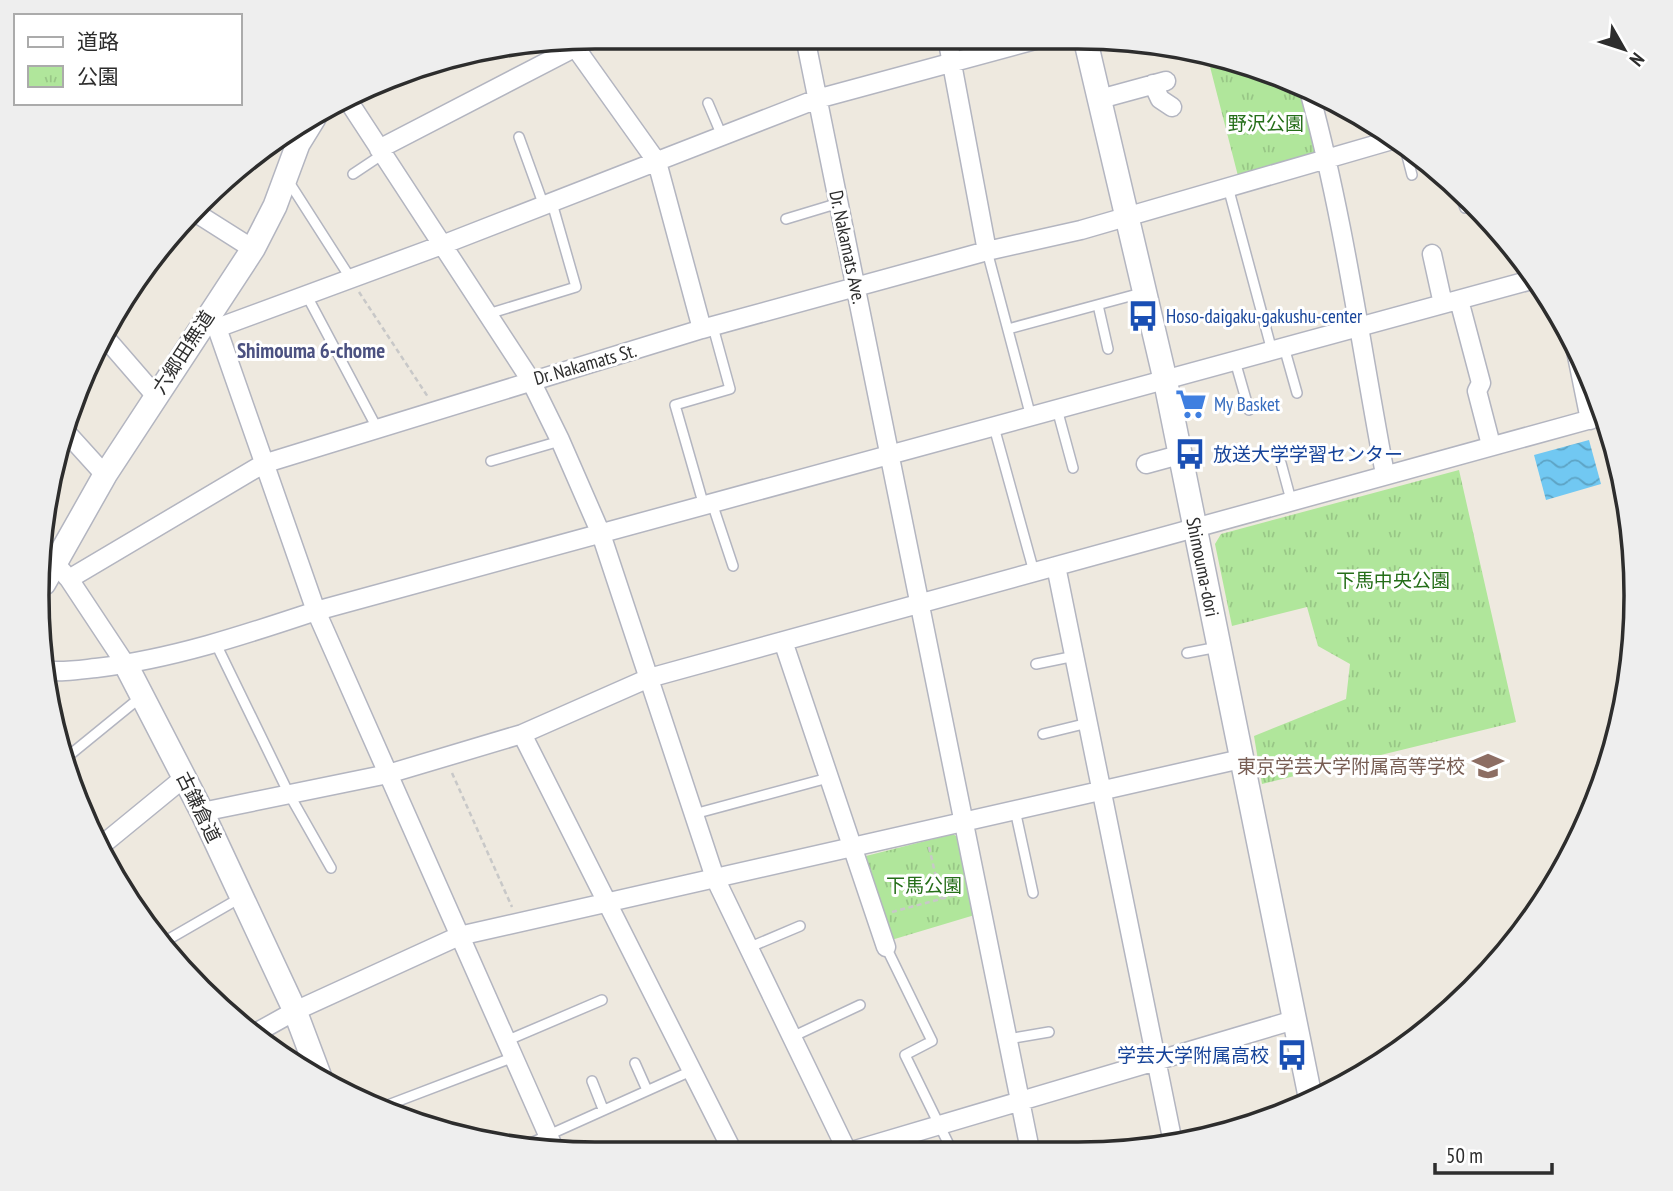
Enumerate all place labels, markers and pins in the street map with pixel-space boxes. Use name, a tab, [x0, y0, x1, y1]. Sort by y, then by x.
bus stop icon: Hoso-daigaku-gakushu-center	[1126, 299, 1160, 333]
place label: Hoso-daigaku-gakushu-center	[1166, 304, 1363, 328]
supermarket icon: My Basket	[1174, 387, 1208, 421]
place label: My Basket	[1214, 392, 1281, 416]
bus stop icon: 放送大学学習センター	[1173, 437, 1207, 471]
place label: 放送大学学習センター	[1213, 442, 1403, 466]
school or university icon: 東京学芸大学附属高等学校	[1471, 749, 1505, 783]
place label: 東京学芸大学附属高等学校	[1237, 754, 1465, 778]
bus stop icon: 学芸大学附属高校	[1275, 1038, 1309, 1072]
place label: 学芸大学附属高校	[1117, 1043, 1269, 1067]

